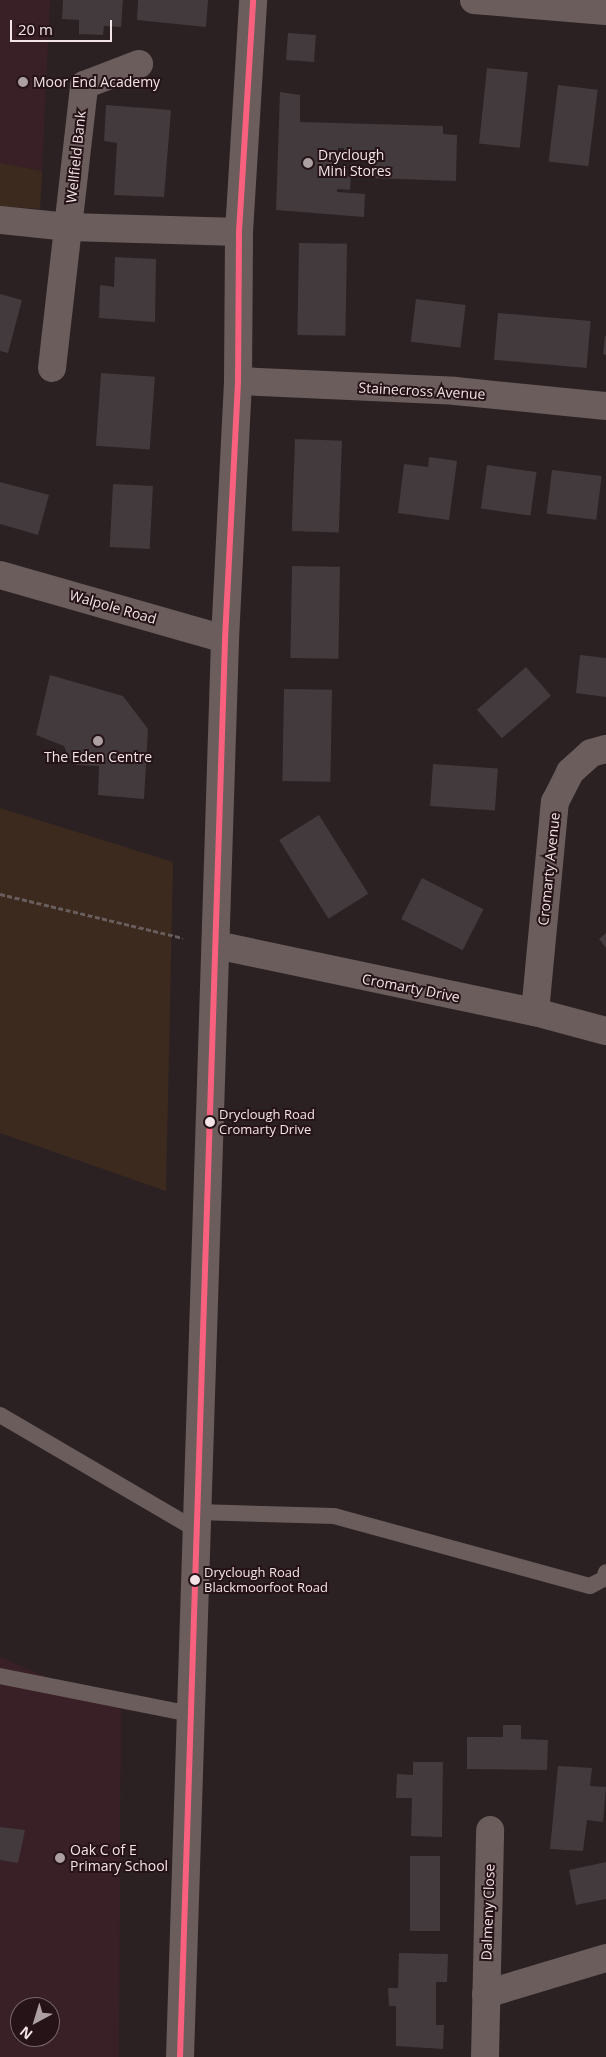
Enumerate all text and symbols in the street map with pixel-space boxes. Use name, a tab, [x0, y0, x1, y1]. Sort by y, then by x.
scale bar	[12, 10, 115, 42]
text: 20 m	[18, 19, 53, 39]
place label: Moor End Academy	[33, 74, 160, 90]
marker: Moor End Academy	[17, 76, 29, 88]
street label: Wellfield Bank	[63, 110, 89, 204]
place label: Dryclough Mini Stores	[318, 147, 391, 180]
marker: Dryclough Mini Stores	[302, 157, 314, 169]
street label: Stainecross Avenue	[358, 379, 486, 403]
street label: Walpole Road	[68, 587, 158, 627]
marker: The Eden Centre	[92, 735, 104, 747]
place label: The Eden Centre	[44, 749, 152, 765]
street label: Cromarty Avenue	[535, 812, 563, 926]
street label: Cromarty Drive	[361, 970, 461, 1006]
place label: Dryclough Road Cromarty Drive	[219, 1107, 315, 1138]
marker: Dryclough Road Cromarty Drive	[205, 1117, 215, 1127]
place label: Dryclough Road Blackmoorfoot Road	[204, 1565, 328, 1596]
marker: Dryclough Road Blackmoorfoot Road	[190, 1575, 200, 1585]
place label: Oak C of E Primary School	[70, 1842, 168, 1874]
marker: Oak C of E Primary School	[54, 1852, 66, 1864]
street label: Dalmeny Close	[478, 1863, 498, 1961]
north arrow	[10, 1997, 60, 2047]
text: N	[15, 2022, 36, 2044]

